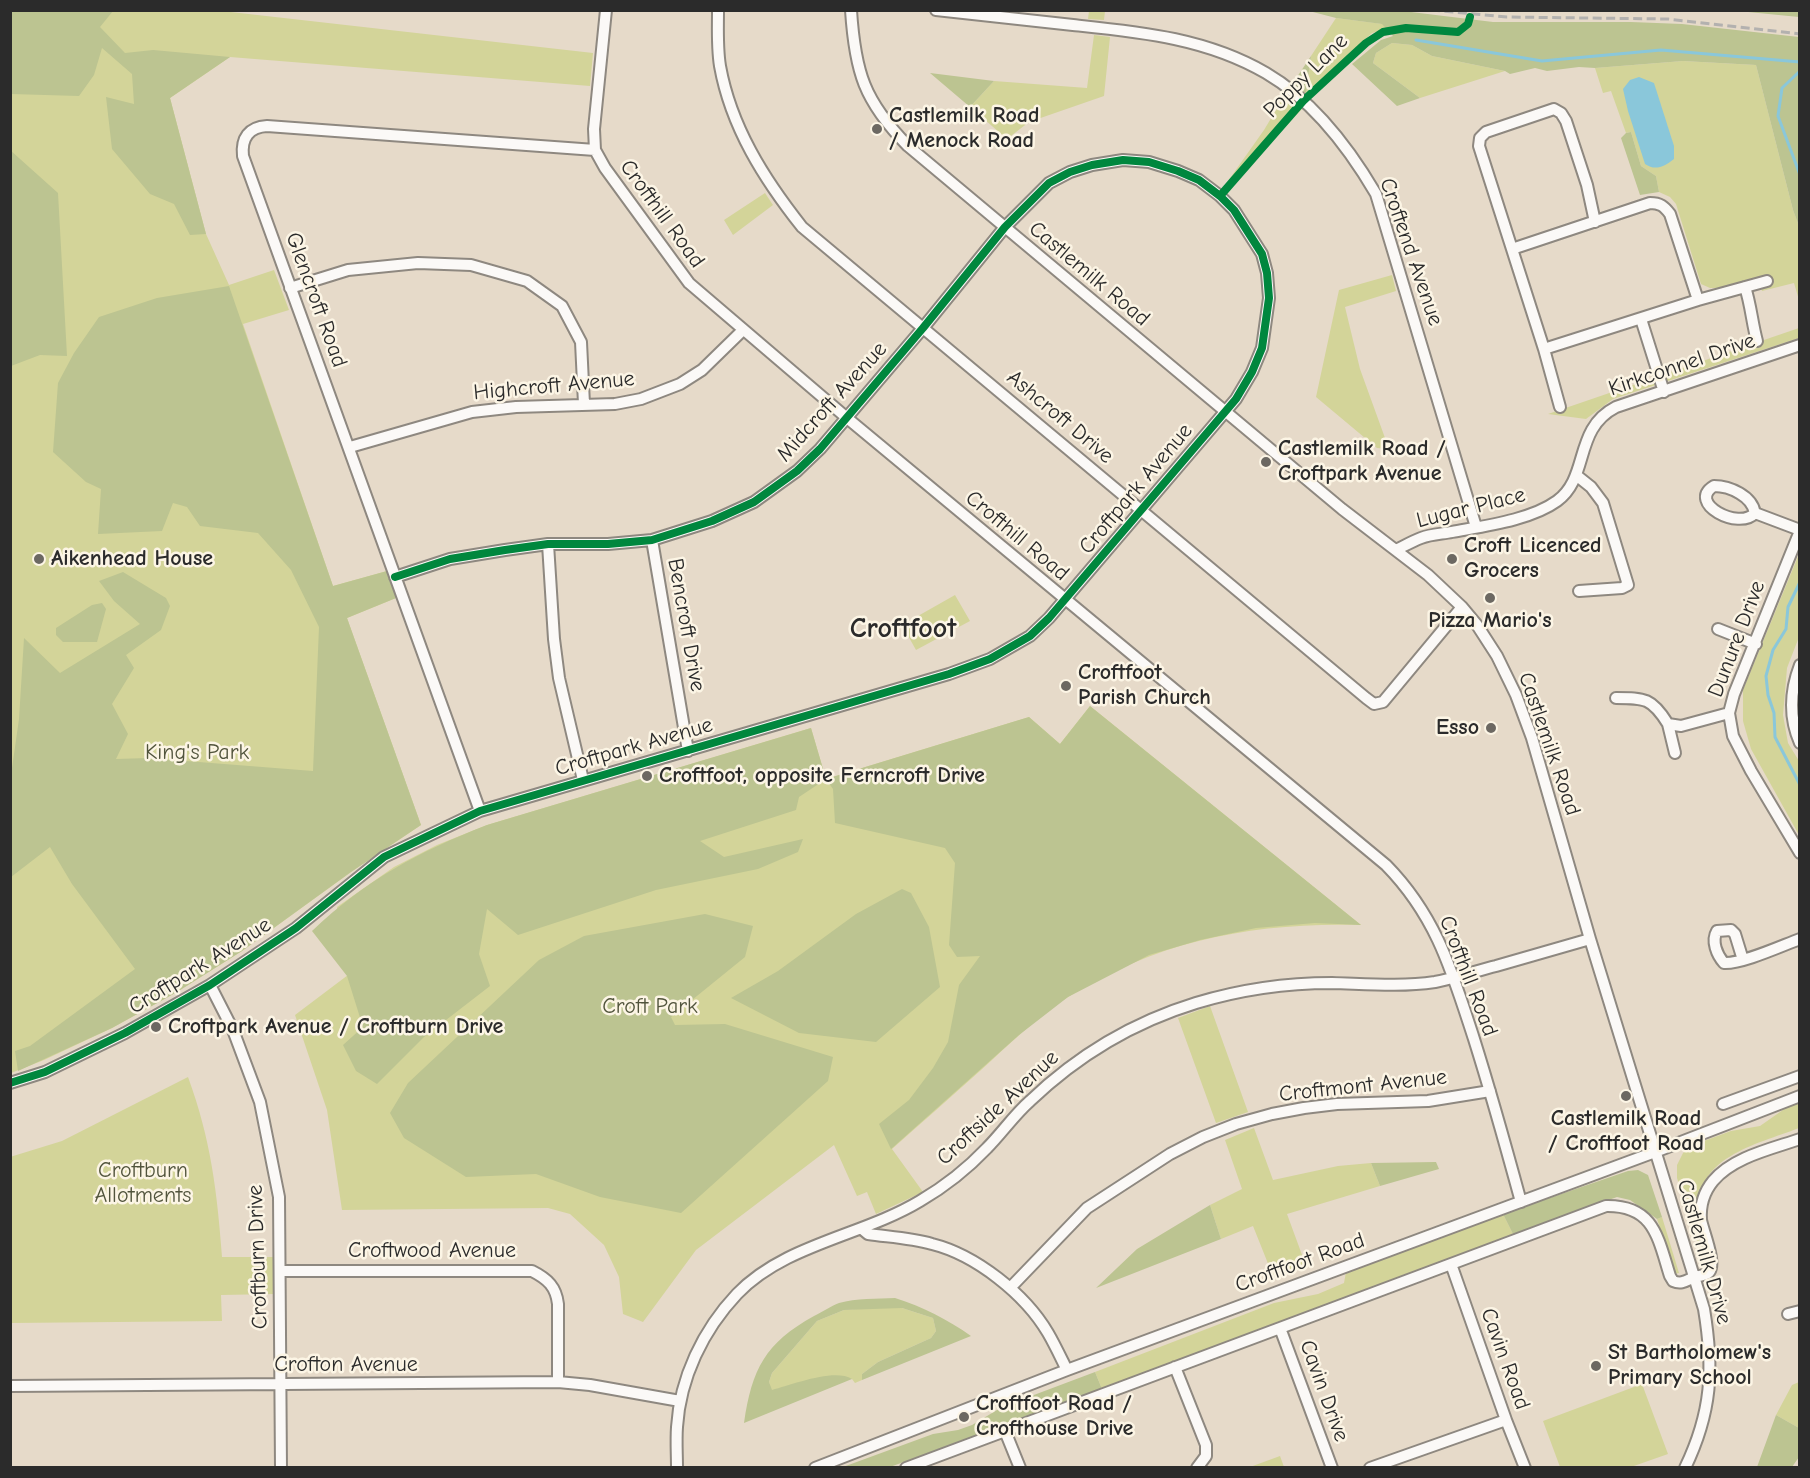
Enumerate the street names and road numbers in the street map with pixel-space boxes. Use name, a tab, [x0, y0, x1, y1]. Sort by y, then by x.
street label: Poppy Lane	[1258, 28, 1354, 124]
street label: Crofthill Road	[614, 155, 710, 273]
street label: Croftend Avenue	[1373, 175, 1449, 329]
street label: Castlemilk Road	[1023, 216, 1155, 332]
street label: Glencroft Road	[279, 229, 353, 371]
street label: Kirkconnel Drive	[1605, 328, 1759, 402]
street label: Midcroft Avenue	[771, 337, 893, 467]
street label: Ashcroft Drive	[1001, 365, 1119, 469]
street label: Highcroft Avenue	[472, 366, 636, 406]
street label: Croftpark Avenue	[1074, 418, 1198, 560]
street label: Lugar Place	[1414, 482, 1528, 534]
street label: Crofthill Road	[960, 485, 1074, 587]
street label: Bencroft Drive	[661, 556, 711, 694]
street label: Dunure Drive	[1703, 577, 1771, 701]
street label: Castlemilk Road	[1512, 669, 1586, 819]
street label: Croftpark Avenue	[552, 712, 716, 782]
street label: Croftpark Avenue	[124, 912, 276, 1020]
street label: Crofthill Road	[1433, 912, 1503, 1040]
street label: Croftside Avenue	[932, 1045, 1064, 1171]
street label: Croftmont Avenue	[1278, 1064, 1448, 1108]
street label: Castlemilk Drive	[1671, 1177, 1737, 1327]
street label: Croftburn Drive	[242, 1184, 274, 1330]
street label: Croftfoot Road	[1232, 1227, 1368, 1299]
street label: Croftwood Avenue	[348, 1238, 516, 1264]
street label: Cavin Road	[1474, 1305, 1536, 1413]
street label: Cavin Drive	[1293, 1337, 1355, 1445]
street label: Crofton Avenue	[274, 1352, 418, 1378]

